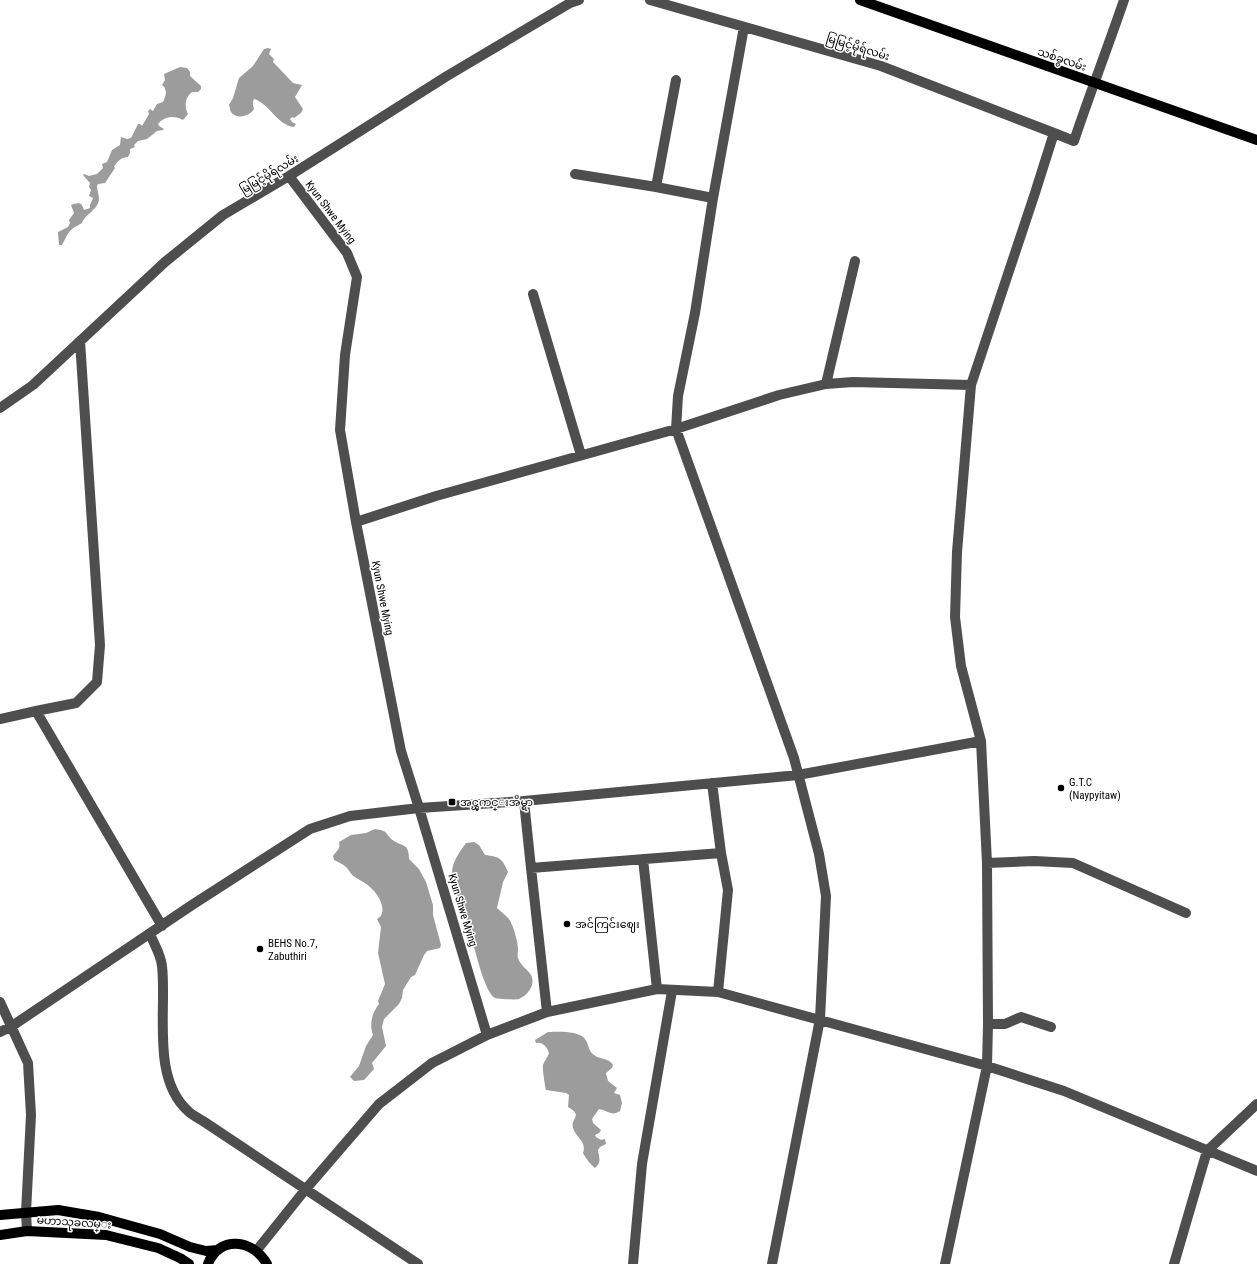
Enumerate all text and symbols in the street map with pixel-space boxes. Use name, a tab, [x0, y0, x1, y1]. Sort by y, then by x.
street label: မြမြင့်မိုရ်လမ်း	[824, 31, 892, 65]
street label: သစ်ခွလမ်း	[1035, 44, 1089, 76]
street label: မြမြင့်မိုရ်လမ်း	[237, 151, 302, 199]
street label: Kyun Shwe Mying	[303, 178, 359, 246]
street label: Kyun Shwe Mying	[369, 560, 396, 636]
place label: G.T.C (Naypyitaw)	[1069, 776, 1121, 802]
marker: G.T.C (Naypyitaw)	[1056, 783, 1066, 793]
place label: အင္ၾကင္းအိမ္ရာ	[460, 795, 533, 811]
marker: အင္ၾကင္းအိမ္ရာ	[447, 797, 457, 807]
street label: Kyun Shwe Mying	[445, 872, 480, 948]
place label: အင်ကြင်းဈေး	[575, 917, 640, 933]
marker: အင်ကြင်းဈေး	[562, 919, 572, 929]
place label: BEHS No.7, Zabuthiri	[268, 937, 317, 963]
marker: BEHS No.7, Zabuthiri	[255, 944, 265, 954]
street label: မဟာသုခလမ္း	[36, 1213, 112, 1234]

